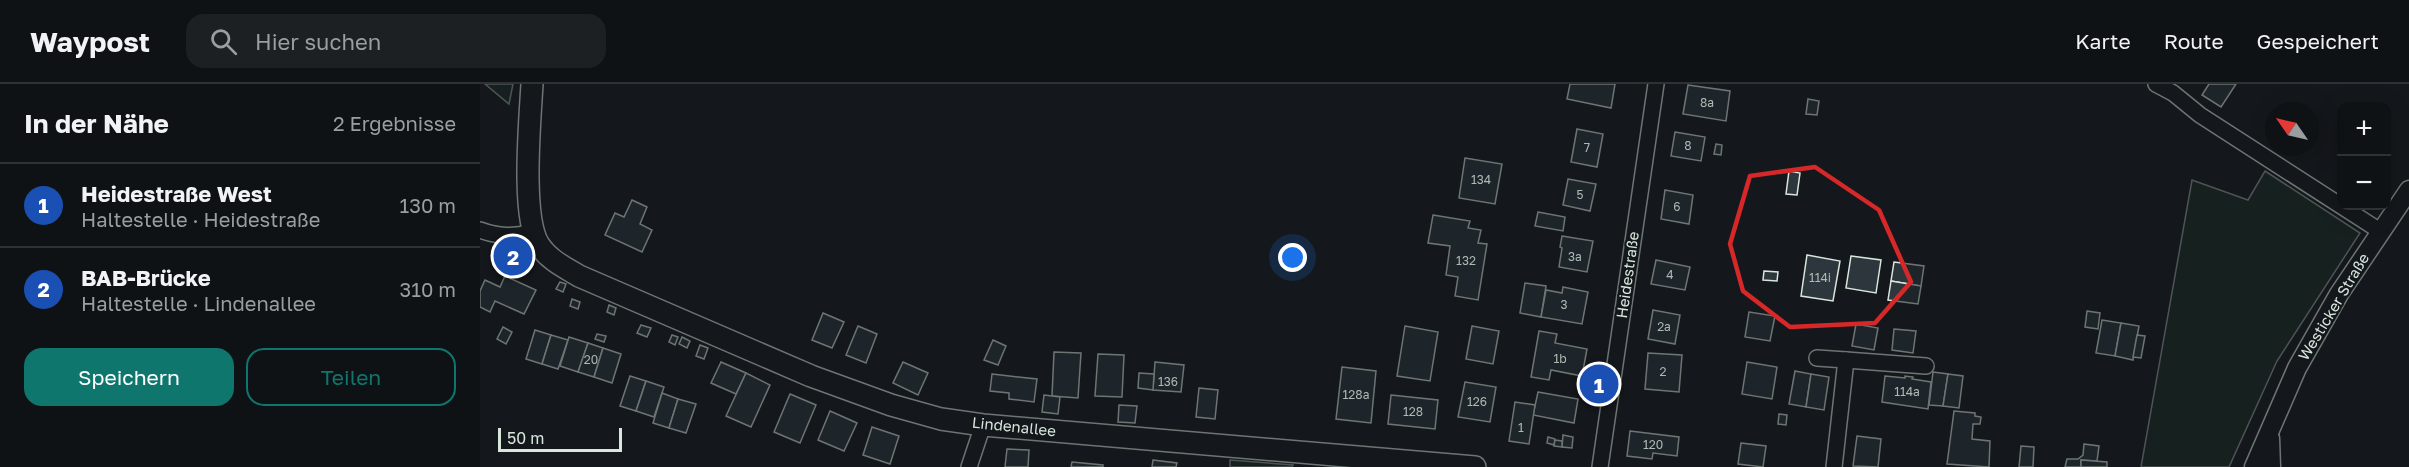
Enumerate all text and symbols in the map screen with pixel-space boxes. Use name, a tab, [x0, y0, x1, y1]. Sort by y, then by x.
search box	[186, 14, 606, 68]
text: Waypost	[30, 25, 150, 58]
icon: search	[207, 25, 240, 58]
text: Hier suchen	[255, 28, 381, 55]
text: Karte	[2075, 28, 2131, 54]
text: Route	[2164, 28, 2224, 54]
text: Gespeichert	[2257, 28, 2379, 54]
house number: 8a	[1700, 95, 1714, 110]
north arrow	[2265, 102, 2319, 156]
map controls	[2337, 102, 2391, 210]
button: +	[2337, 102, 2391, 156]
text: In der Nähe	[24, 108, 169, 139]
text: 2 Ergebnisse	[333, 111, 456, 135]
house number: 8	[1684, 138, 1692, 153]
house number: 7	[1584, 140, 1590, 155]
button: −	[2337, 156, 2391, 210]
house number: 134	[1471, 172, 1491, 187]
text: Heidestraße West	[81, 180, 272, 207]
house number: 5	[1577, 187, 1584, 202]
text: 1	[38, 193, 49, 217]
text: 130 m	[400, 193, 456, 217]
house number: 6	[1673, 199, 1681, 214]
text: Haltestelle · Heidestraße	[81, 207, 320, 231]
street label: Heidestraße	[1612, 230, 1642, 319]
pin: 2	[494, 234, 532, 279]
your location	[1278, 243, 1307, 272]
house number: 3a	[1568, 249, 1582, 264]
street label: Westicker Straße	[2294, 249, 2372, 363]
house number: 132	[1456, 253, 1476, 268]
text: BAB-Brücke	[81, 264, 211, 291]
house number: 4	[1666, 267, 1674, 282]
house number: 114i	[1809, 270, 1831, 285]
text: 2	[37, 277, 50, 301]
text: 310 m	[400, 277, 456, 301]
text: Haltestelle · Lindenallee	[81, 291, 316, 315]
house number: 3	[1560, 297, 1568, 312]
house number: 2a	[1657, 319, 1671, 334]
button: Speichern	[24, 348, 234, 406]
button: Teilen	[246, 348, 456, 406]
house number: 1b	[1553, 351, 1567, 366]
house number: 20	[584, 352, 598, 367]
pin: 1	[1580, 362, 1618, 406]
house number: 2	[1660, 364, 1667, 379]
house number: 136	[1158, 374, 1178, 389]
house number: 114a	[1894, 384, 1920, 399]
house number: 128a	[1343, 387, 1369, 402]
house number: 126	[1467, 394, 1487, 409]
house number: 128	[1403, 404, 1423, 419]
street label: Lindenallee	[971, 413, 1057, 439]
house number: 1	[1518, 420, 1524, 435]
scale bar	[498, 425, 622, 452]
text: 50 m	[507, 428, 544, 448]
house number: 120	[1643, 437, 1663, 452]

